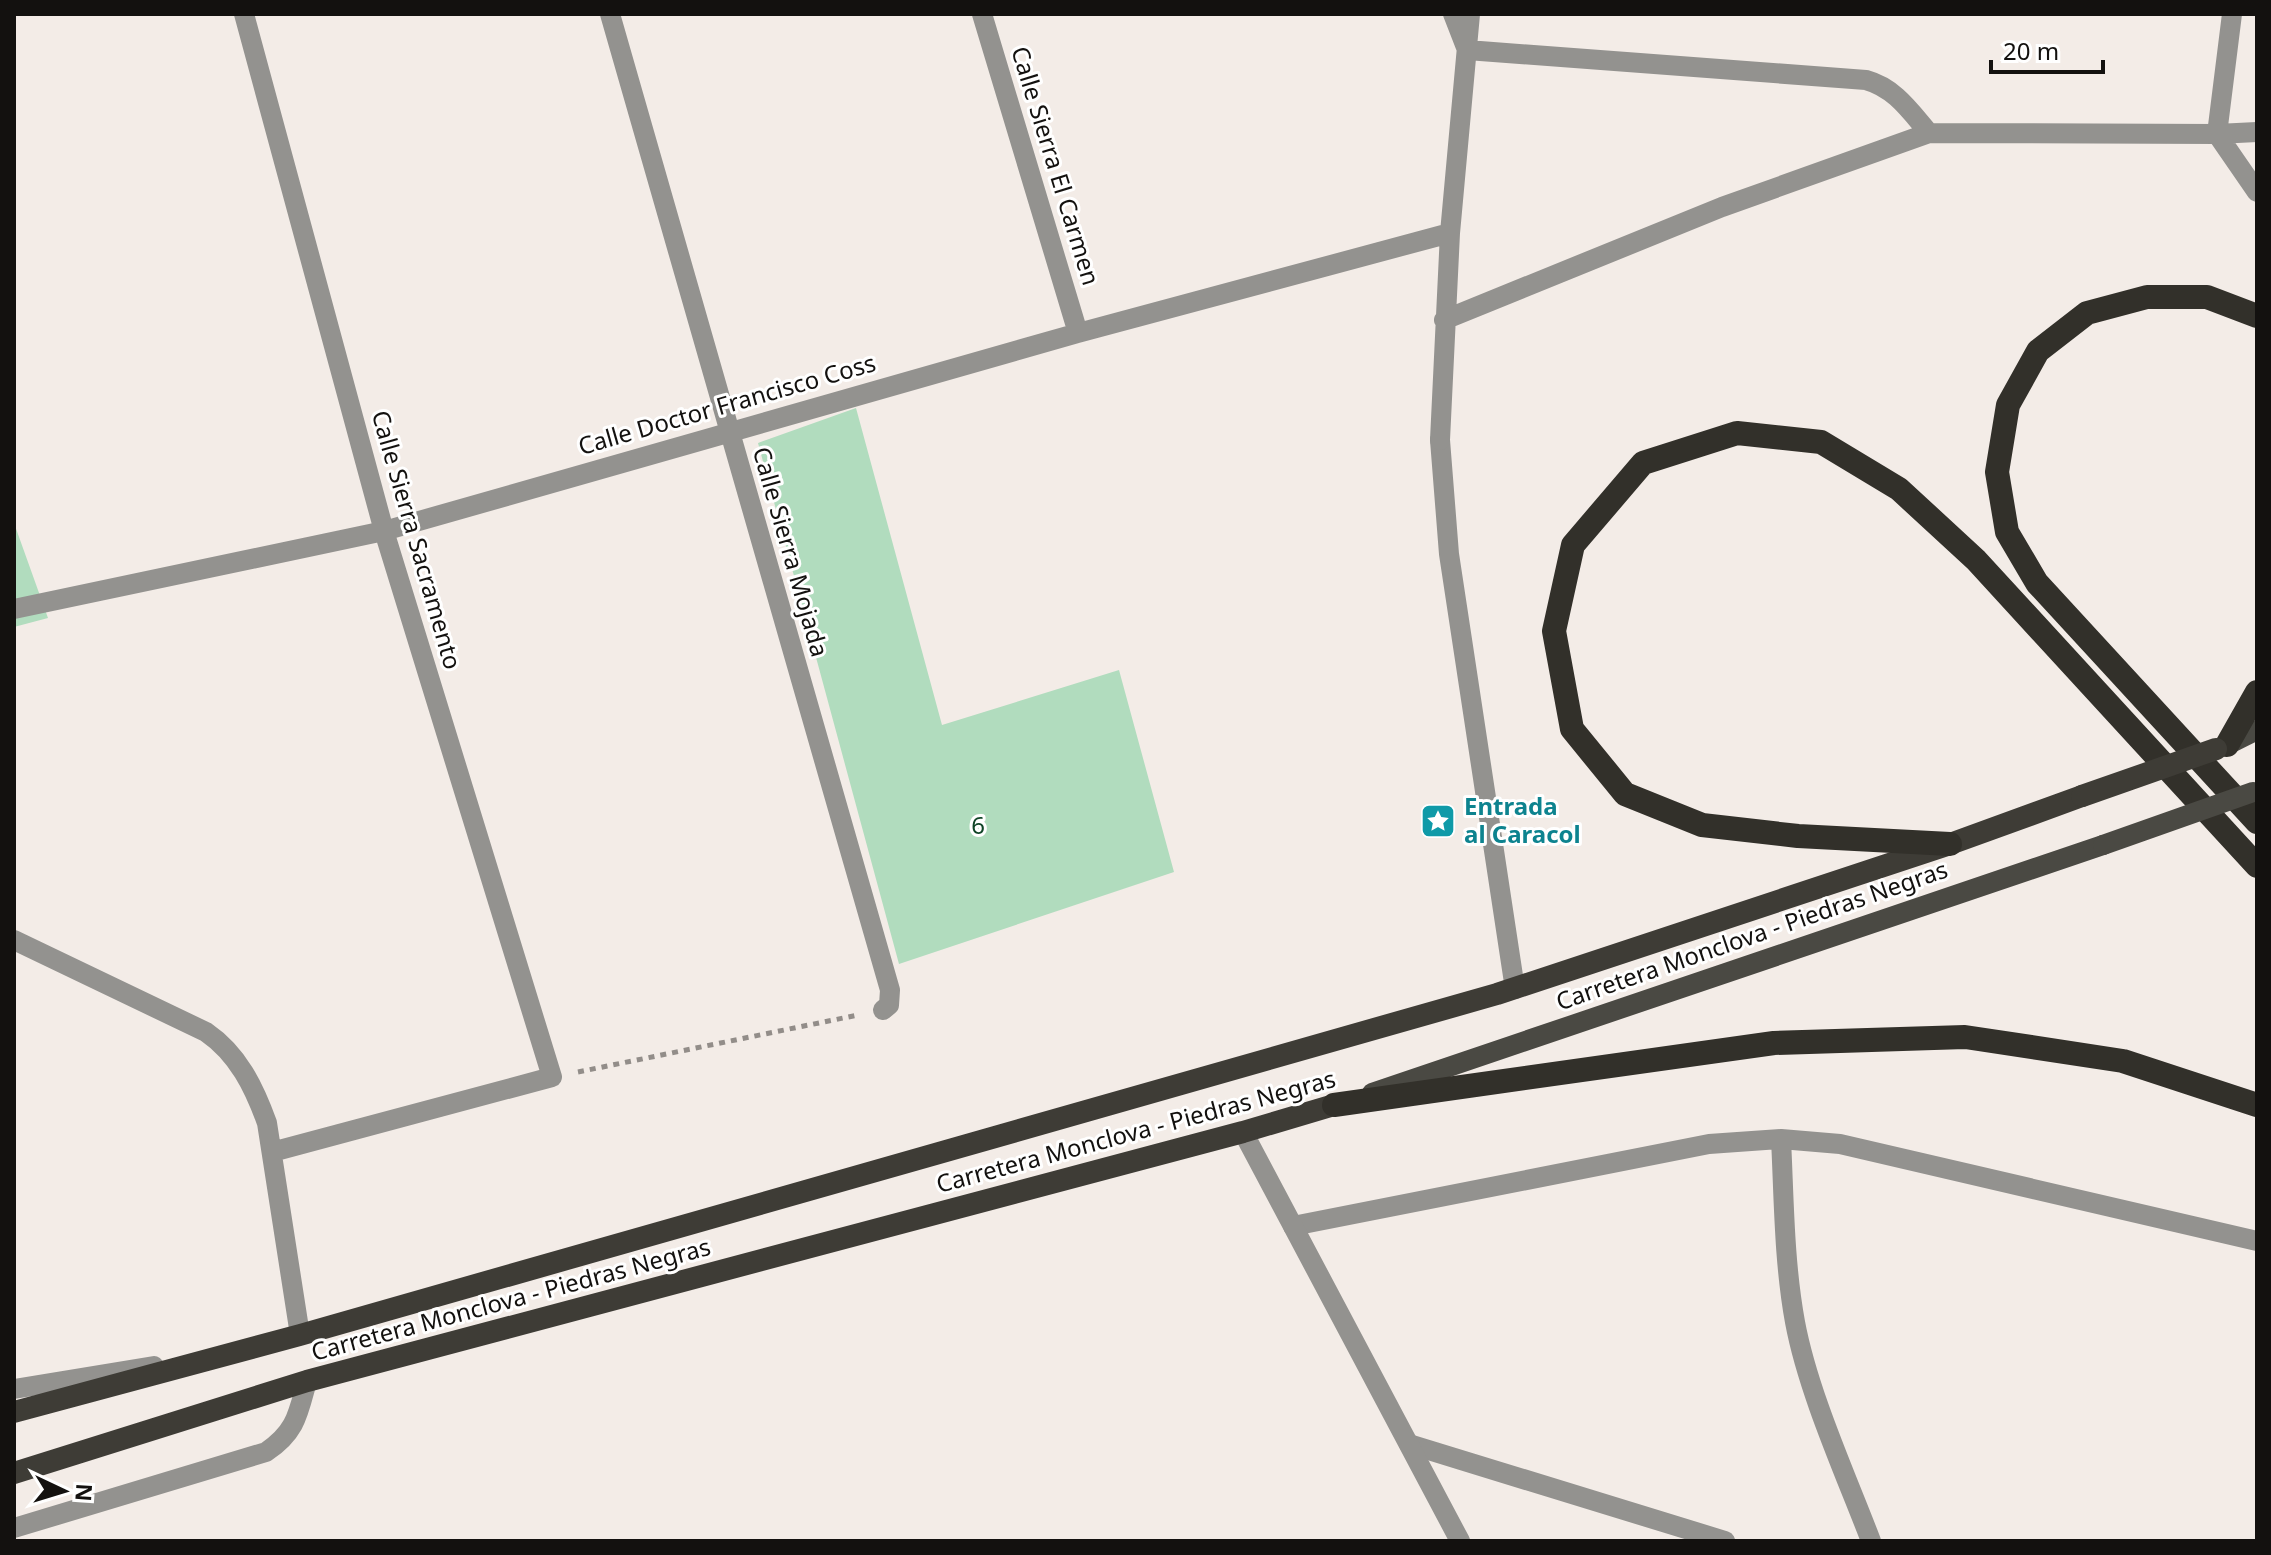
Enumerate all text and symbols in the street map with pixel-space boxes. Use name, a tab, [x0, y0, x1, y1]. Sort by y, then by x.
scale bar	[1991, 24, 2103, 74]
text: 20 m	[2003, 34, 2059, 67]
street label: Calle Sierra El Carmen	[1004, 42, 1108, 289]
street label: Calle Doctor Francisco Coss	[574, 345, 879, 462]
street label: Calle Sierra Sacramento	[365, 406, 470, 673]
street label: Calle Sierra Mojada	[746, 443, 837, 660]
place label: Entrada al Caracol	[1464, 789, 1581, 850]
place icon: Entrada al Caracol	[1419, 802, 1457, 840]
park label: 6	[971, 808, 985, 841]
street label: Carretera Monclova - Piedras Negras	[1551, 852, 1952, 1017]
street label: Carretera Monclova - Piedras Negras	[932, 1061, 1339, 1200]
street label: Carretera Monclova - Piedras Negras	[307, 1229, 714, 1368]
north arrow	[24, 1451, 104, 1531]
text: N	[69, 1482, 101, 1502]

